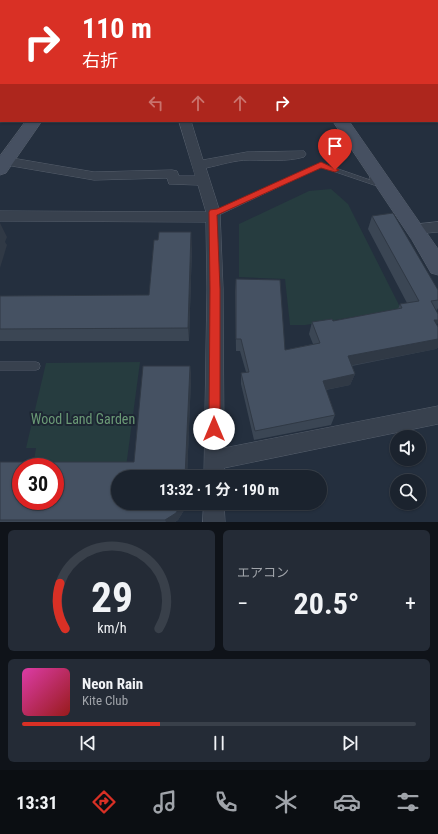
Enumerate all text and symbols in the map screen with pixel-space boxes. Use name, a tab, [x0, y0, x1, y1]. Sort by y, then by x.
text: 110 m	[82, 12, 152, 45]
icon: right	[16, 16, 68, 68]
text: 右折	[82, 50, 118, 71]
icon: left	[145, 92, 167, 114]
icon: ahead	[187, 92, 209, 114]
icon: ahead	[229, 92, 251, 114]
icon: right	[271, 92, 293, 114]
pin	[318, 129, 352, 170]
icon: arrive	[324, 135, 346, 157]
position arrow	[193, 408, 235, 450]
park label: Wood Land Garden	[31, 411, 135, 427]
map controls	[390, 430, 426, 510]
button: sound	[390, 430, 426, 466]
speed limit sign: 30	[12, 458, 64, 510]
button: search	[390, 474, 426, 510]
text: 13:32 · 1 分 · 190 m	[159, 481, 279, 499]
text: エアコン	[237, 565, 289, 580]
text: 29	[90, 572, 133, 621]
text: 20.5°	[294, 586, 359, 621]
text: −	[237, 591, 248, 616]
text: +	[405, 591, 416, 616]
text: km/h	[97, 619, 126, 635]
text: Neon Rain	[82, 675, 143, 693]
text: Kite Club	[82, 693, 128, 708]
icon: previous	[77, 732, 99, 754]
icon: pause	[208, 732, 230, 754]
icon: next	[339, 732, 361, 754]
icon: directions	[90, 788, 118, 816]
icon: music	[151, 788, 179, 816]
icon: phone	[212, 788, 240, 816]
icon: climate	[272, 788, 300, 816]
icon: car	[333, 788, 361, 816]
icon: filters	[394, 788, 422, 816]
text: 13:31	[16, 792, 58, 813]

